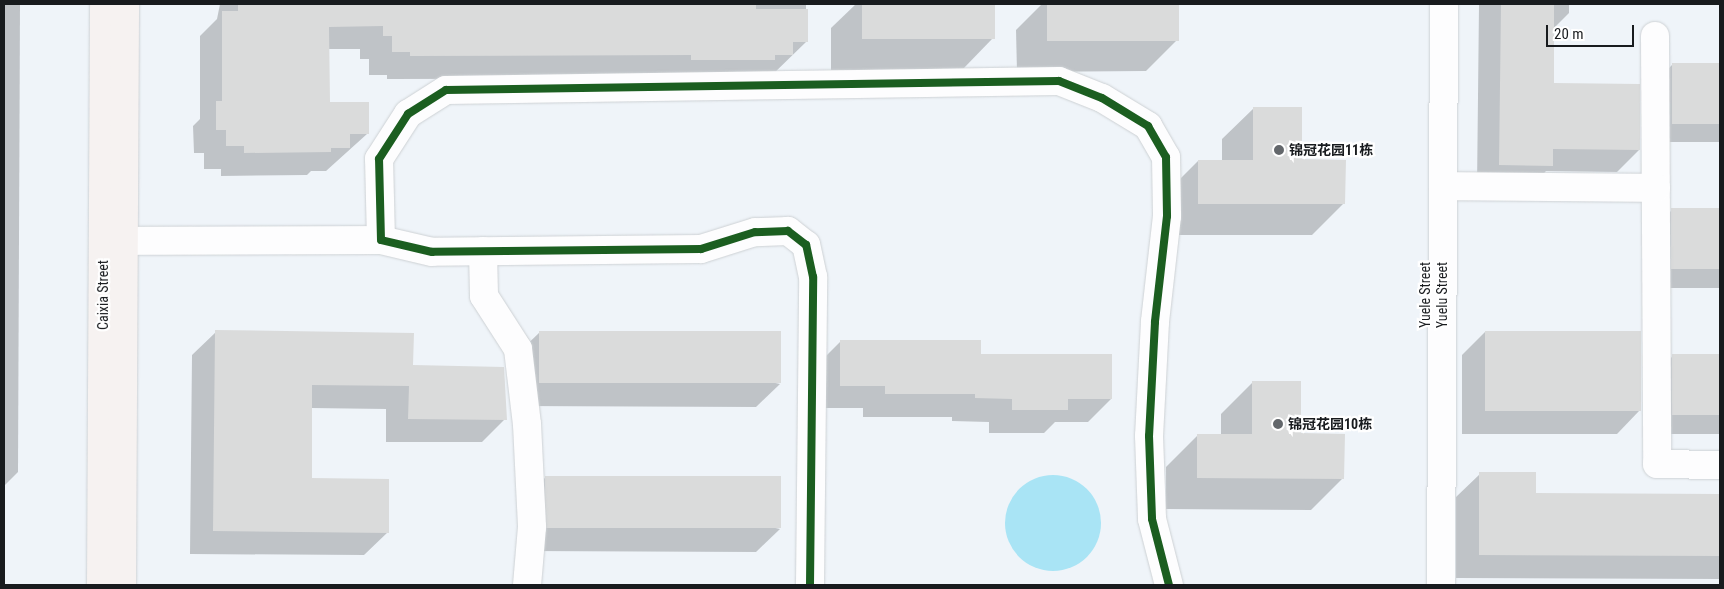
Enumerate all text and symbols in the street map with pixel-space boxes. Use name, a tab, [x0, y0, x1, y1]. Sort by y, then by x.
scale bar	[1549, 15, 1636, 47]
text: 20 m	[1554, 25, 1584, 43]
place label: 锦冠花园11栋	[1289, 142, 1373, 158]
marker: 锦冠花园11栋	[1273, 144, 1285, 156]
street label: Caixia Street	[95, 260, 111, 330]
street label: Yuele Street	[1417, 262, 1433, 328]
street label: Yuelu Street	[1434, 262, 1450, 328]
place label: 锦冠花园10栋	[1288, 416, 1372, 432]
marker: 锦冠花园10栋	[1272, 418, 1284, 430]

